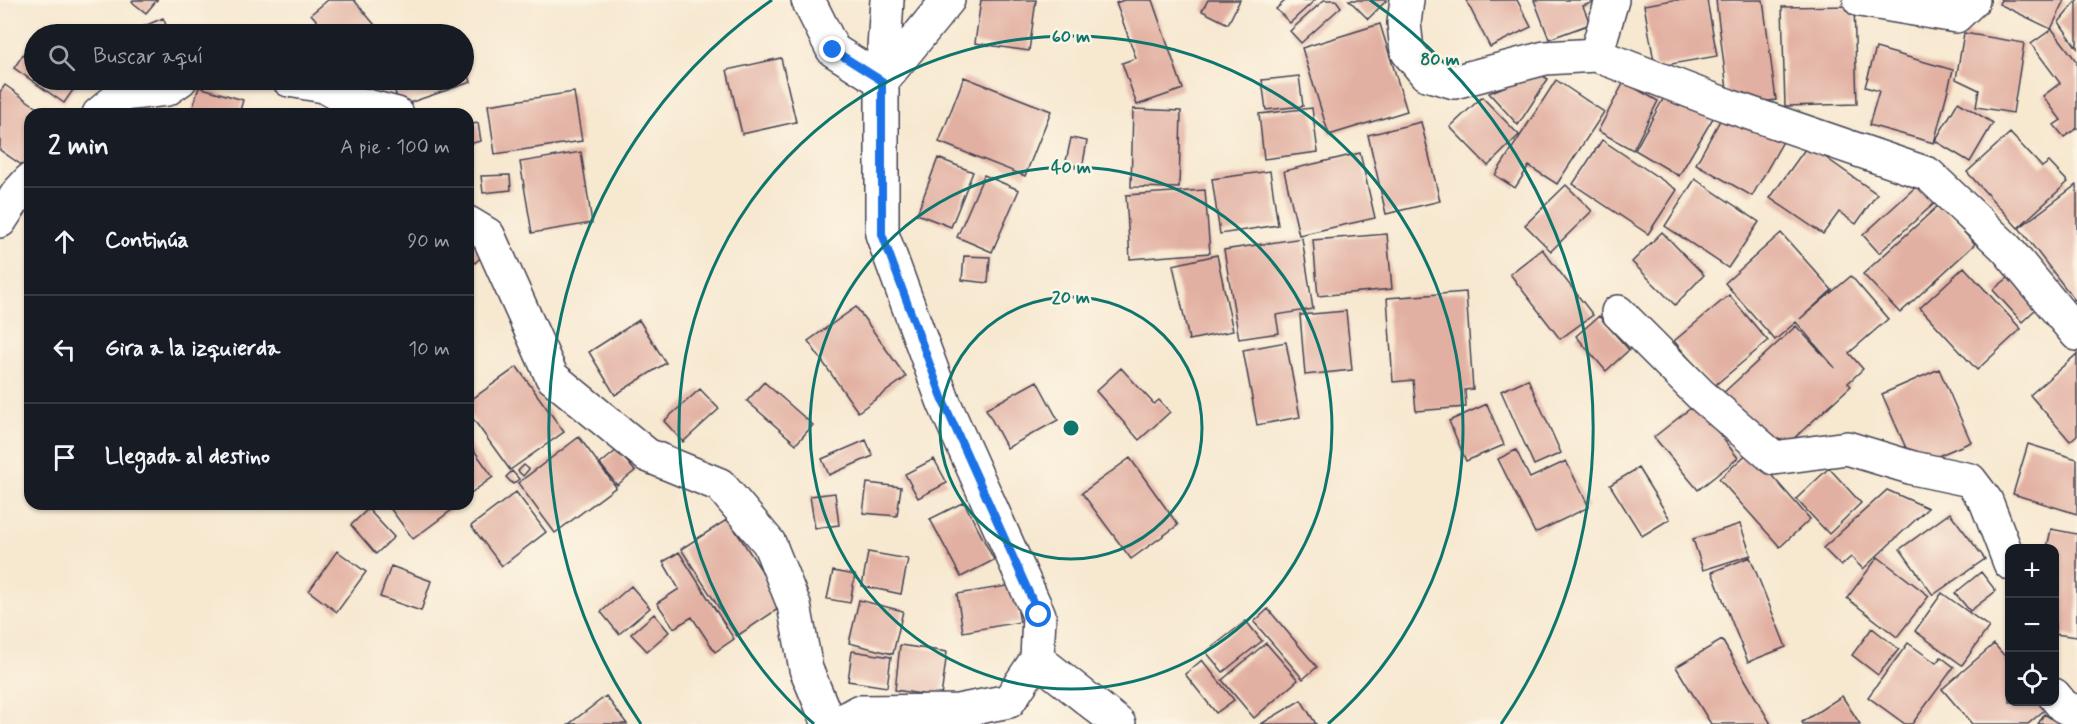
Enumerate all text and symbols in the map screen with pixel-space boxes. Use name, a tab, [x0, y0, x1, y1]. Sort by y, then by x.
search box	[24, 24, 474, 90]
text: 60 m	[1052, 25, 1090, 49]
route end	[819, 36, 845, 62]
icon: search	[45, 41, 78, 74]
text: Buscar aquí	[93, 43, 204, 71]
text: 80 m	[1420, 48, 1460, 72]
text: 2 min	[48, 130, 109, 164]
text: A pie · 100 m	[340, 134, 450, 161]
text: 40 m	[1051, 156, 1091, 180]
icon: ahead	[48, 225, 81, 258]
text: Continúa	[105, 227, 189, 255]
text: 90 m	[407, 228, 450, 255]
text: 20 m	[1052, 286, 1090, 310]
icon: left	[48, 333, 81, 366]
text: Gira a la izquierda	[105, 335, 280, 363]
text: 10 m	[408, 336, 450, 363]
centre of rings	[1061, 418, 1081, 438]
icon: arrive	[48, 441, 81, 474]
text: Llegada al destino	[105, 443, 270, 471]
map controls	[2005, 544, 2059, 706]
button: +	[2005, 544, 2059, 598]
button: −	[2005, 598, 2059, 652]
route start	[1025, 601, 1051, 627]
button: locate	[2005, 652, 2059, 706]

